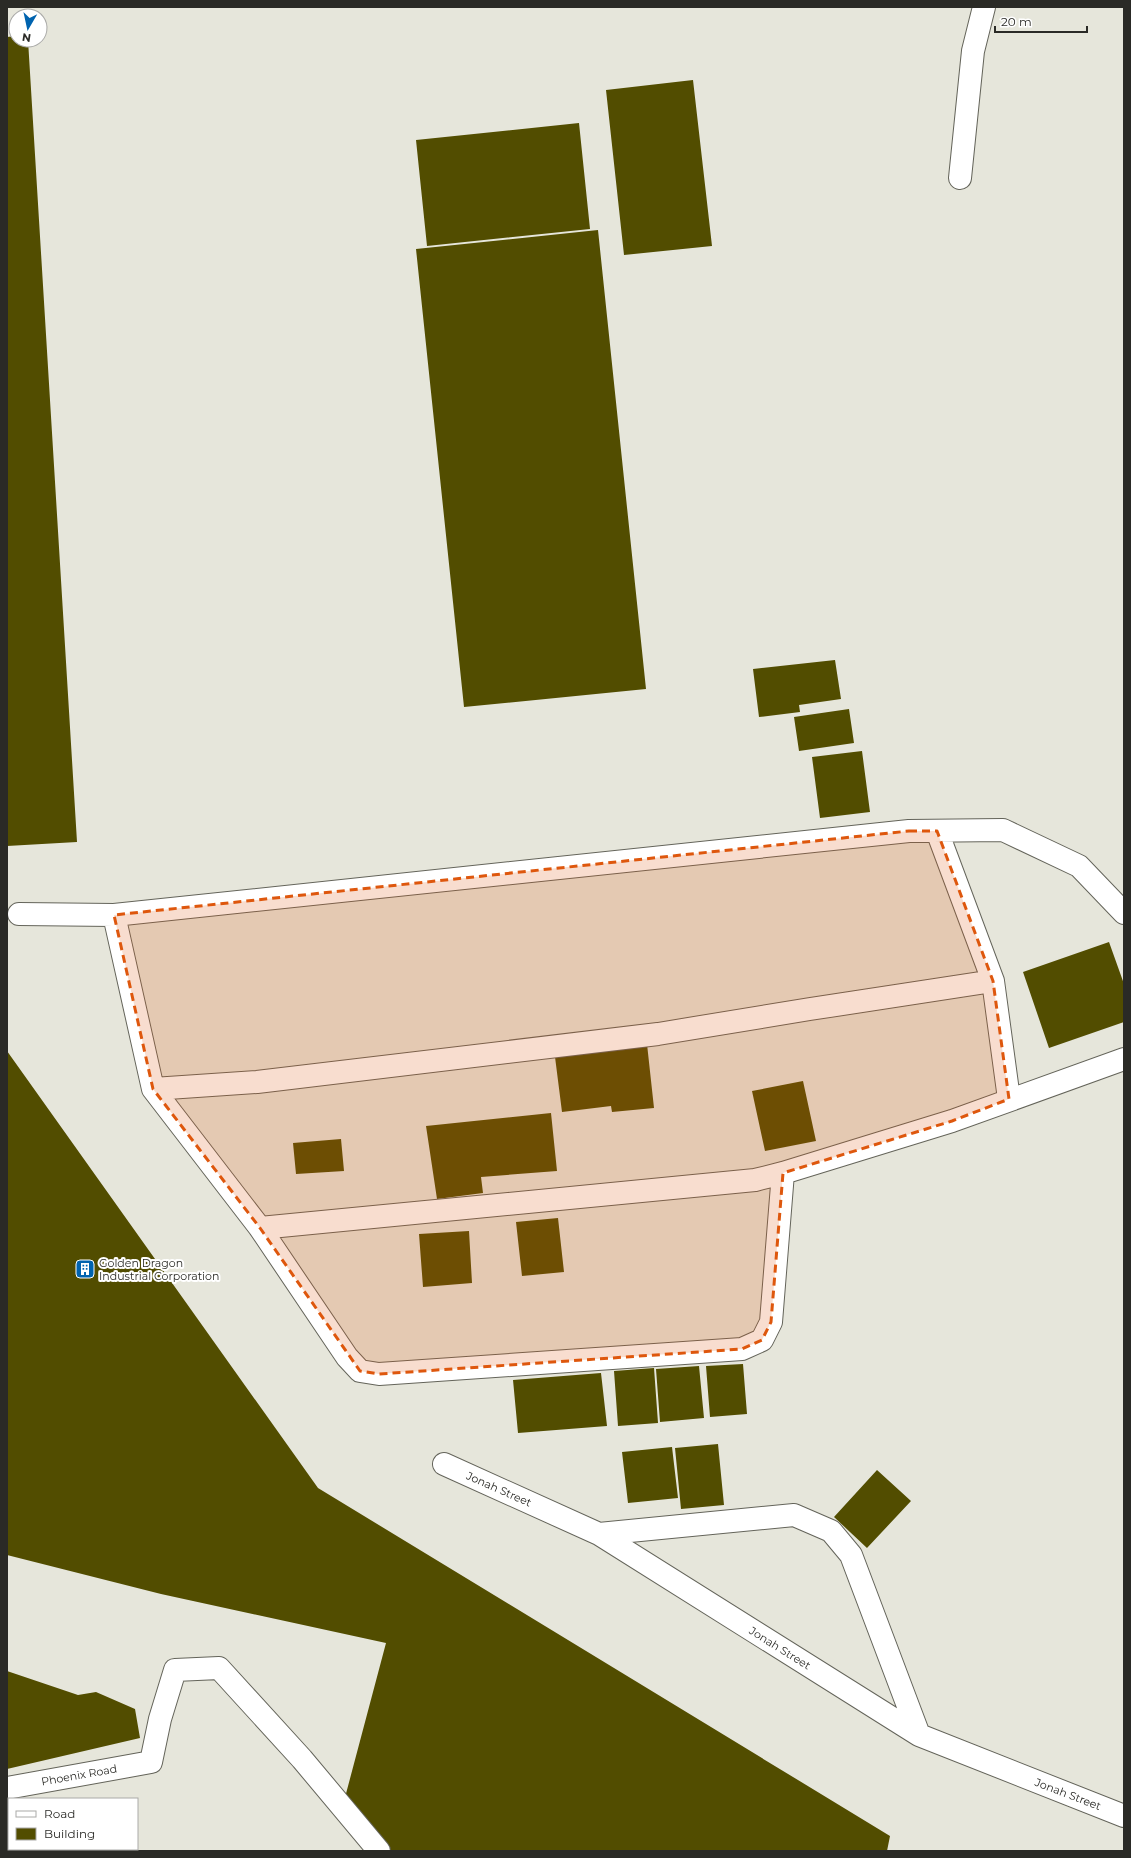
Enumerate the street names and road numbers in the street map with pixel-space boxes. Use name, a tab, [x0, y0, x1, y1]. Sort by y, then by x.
street label: Jonah Street	[463, 1468, 534, 1510]
street label: Jonah Street	[746, 1623, 814, 1673]
street label: Phoenix Road	[40, 1761, 118, 1789]
street label: Jonah Street	[1032, 1775, 1104, 1813]

